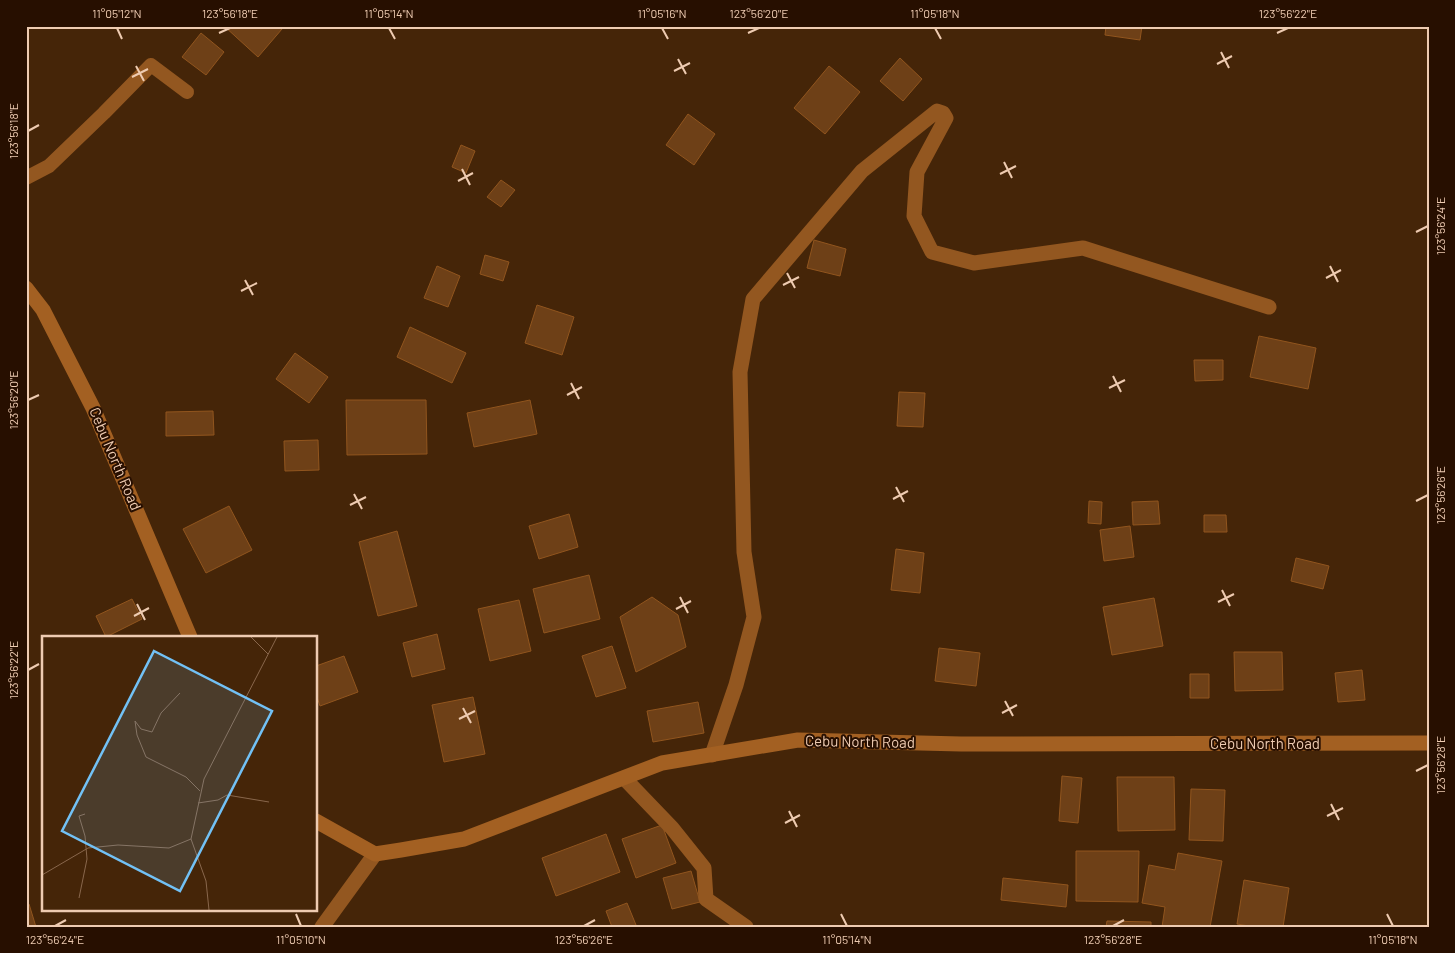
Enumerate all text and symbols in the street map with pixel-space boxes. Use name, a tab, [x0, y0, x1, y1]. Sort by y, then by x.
text: 11°05'12"N	[92, 6, 142, 20]
text: 123°56'18"E	[202, 6, 258, 20]
text: 11°05'14"N	[364, 6, 414, 20]
text: 11°05'16"N	[637, 6, 687, 20]
text: 123°56'20"E	[730, 6, 788, 20]
text: 11°05'18"N	[910, 6, 960, 20]
text: 123°56'22"E	[1259, 6, 1317, 20]
text: 123°56'18"E	[6, 103, 20, 159]
text: 123°56'24"E	[1433, 197, 1447, 255]
text: 123°56'20"E	[6, 371, 20, 429]
street label: Cebu North Road	[86, 404, 146, 513]
text: 123°56'26"E	[1433, 466, 1447, 524]
inset map	[42, 636, 318, 910]
text: 123°56'22"E	[6, 641, 20, 699]
street label: Cebu North Road	[805, 731, 915, 751]
street label: Cebu North Road	[1210, 734, 1320, 752]
text: 123°56'28"E	[1433, 736, 1447, 794]
text: 123°56'24"E	[26, 932, 84, 946]
text: 11°05'10"N	[276, 932, 326, 946]
text: 123°56'26"E	[555, 932, 613, 946]
text: 11°05'14"N	[822, 932, 872, 946]
text: 123°56'28"E	[1084, 932, 1142, 946]
text: 11°05'18"N	[1368, 932, 1418, 946]

